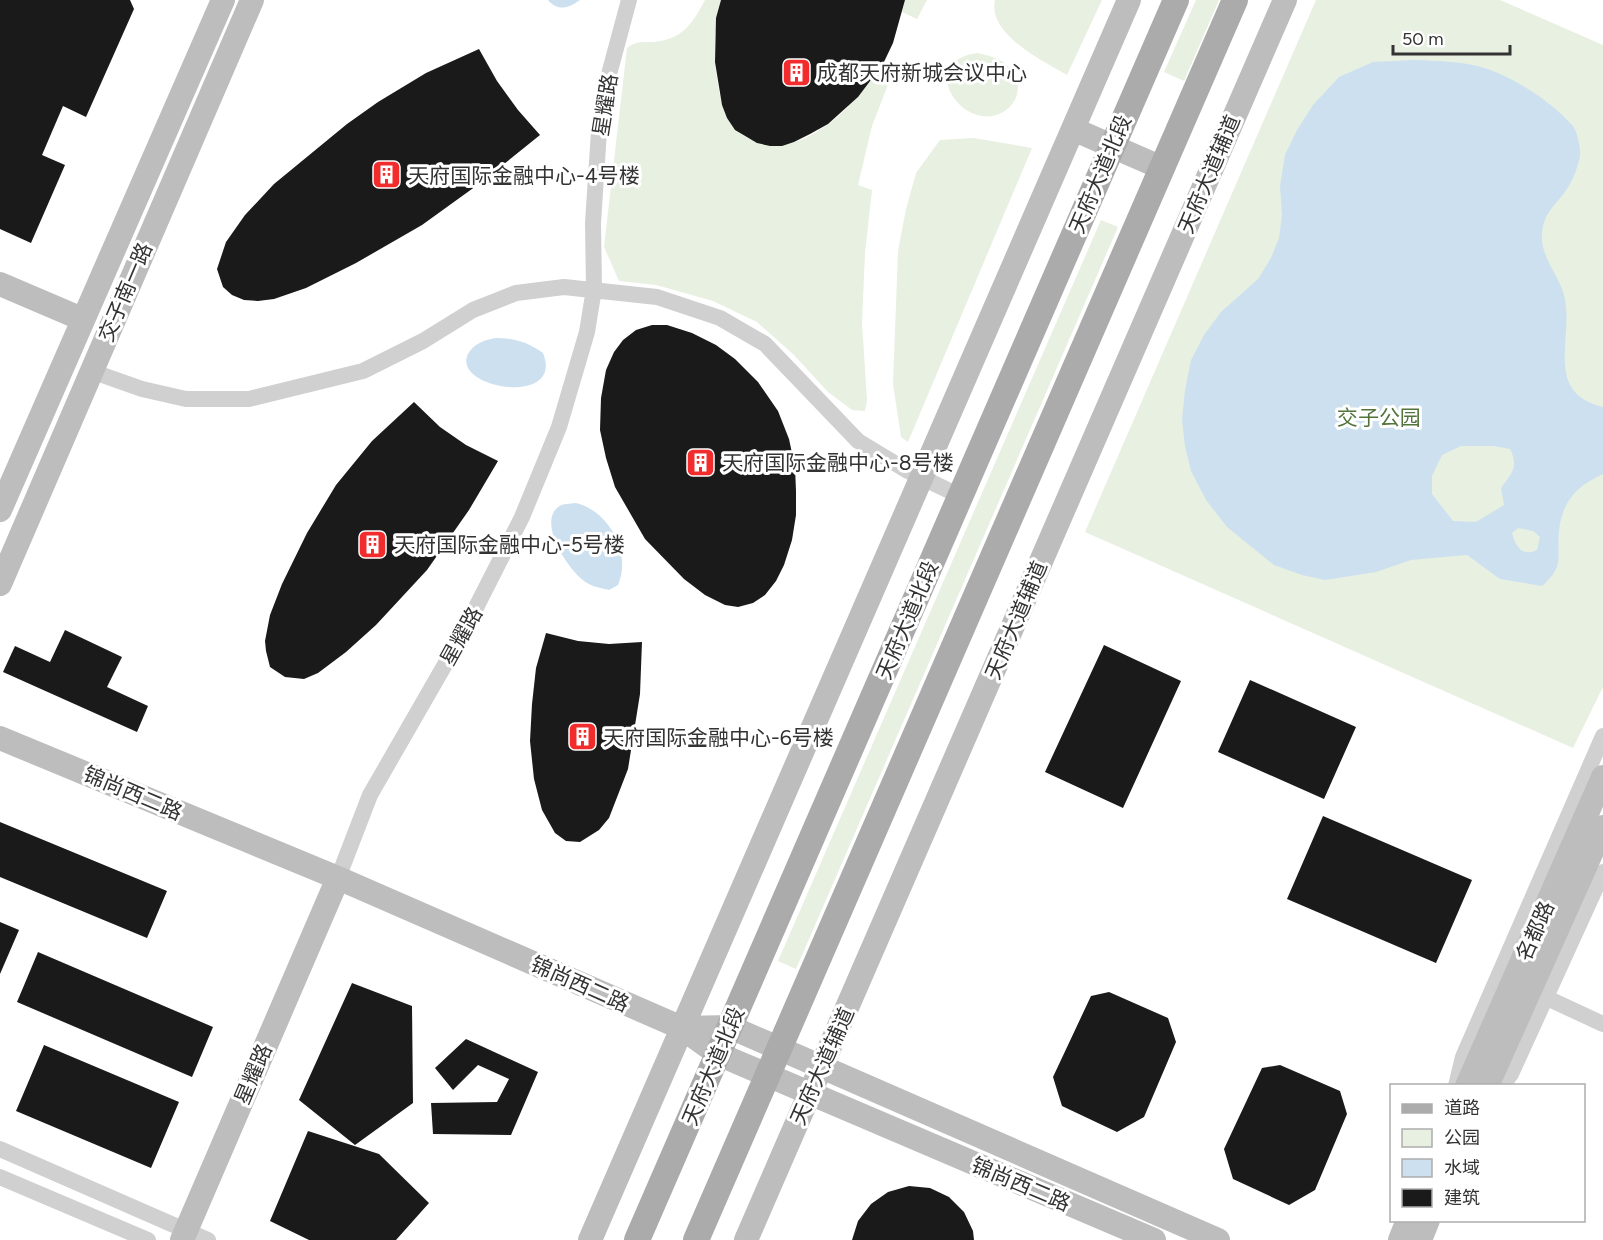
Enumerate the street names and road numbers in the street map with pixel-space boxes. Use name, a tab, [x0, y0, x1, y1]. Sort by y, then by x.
street label: 星耀路	[588, 72, 622, 138]
street label: 天府大道北段	[1064, 111, 1136, 237]
street label: 天府大道辅道	[1173, 111, 1245, 237]
street label: 交子南一路	[93, 239, 157, 345]
street label: 天府大道北段	[871, 557, 943, 683]
street label: 天府大道辅道	[980, 557, 1052, 683]
street label: 星耀路	[435, 602, 487, 670]
street label: 锦尚西二路	[80, 761, 186, 825]
street label: 名都路	[1511, 897, 1559, 965]
street label: 锦尚西二路	[527, 951, 633, 1017]
street label: 天府大道北段	[677, 1003, 749, 1129]
street label: 天府大道辅道	[785, 1003, 859, 1129]
street label: 星耀路	[229, 1040, 277, 1108]
street label: 锦尚西二路	[968, 1152, 1074, 1216]

